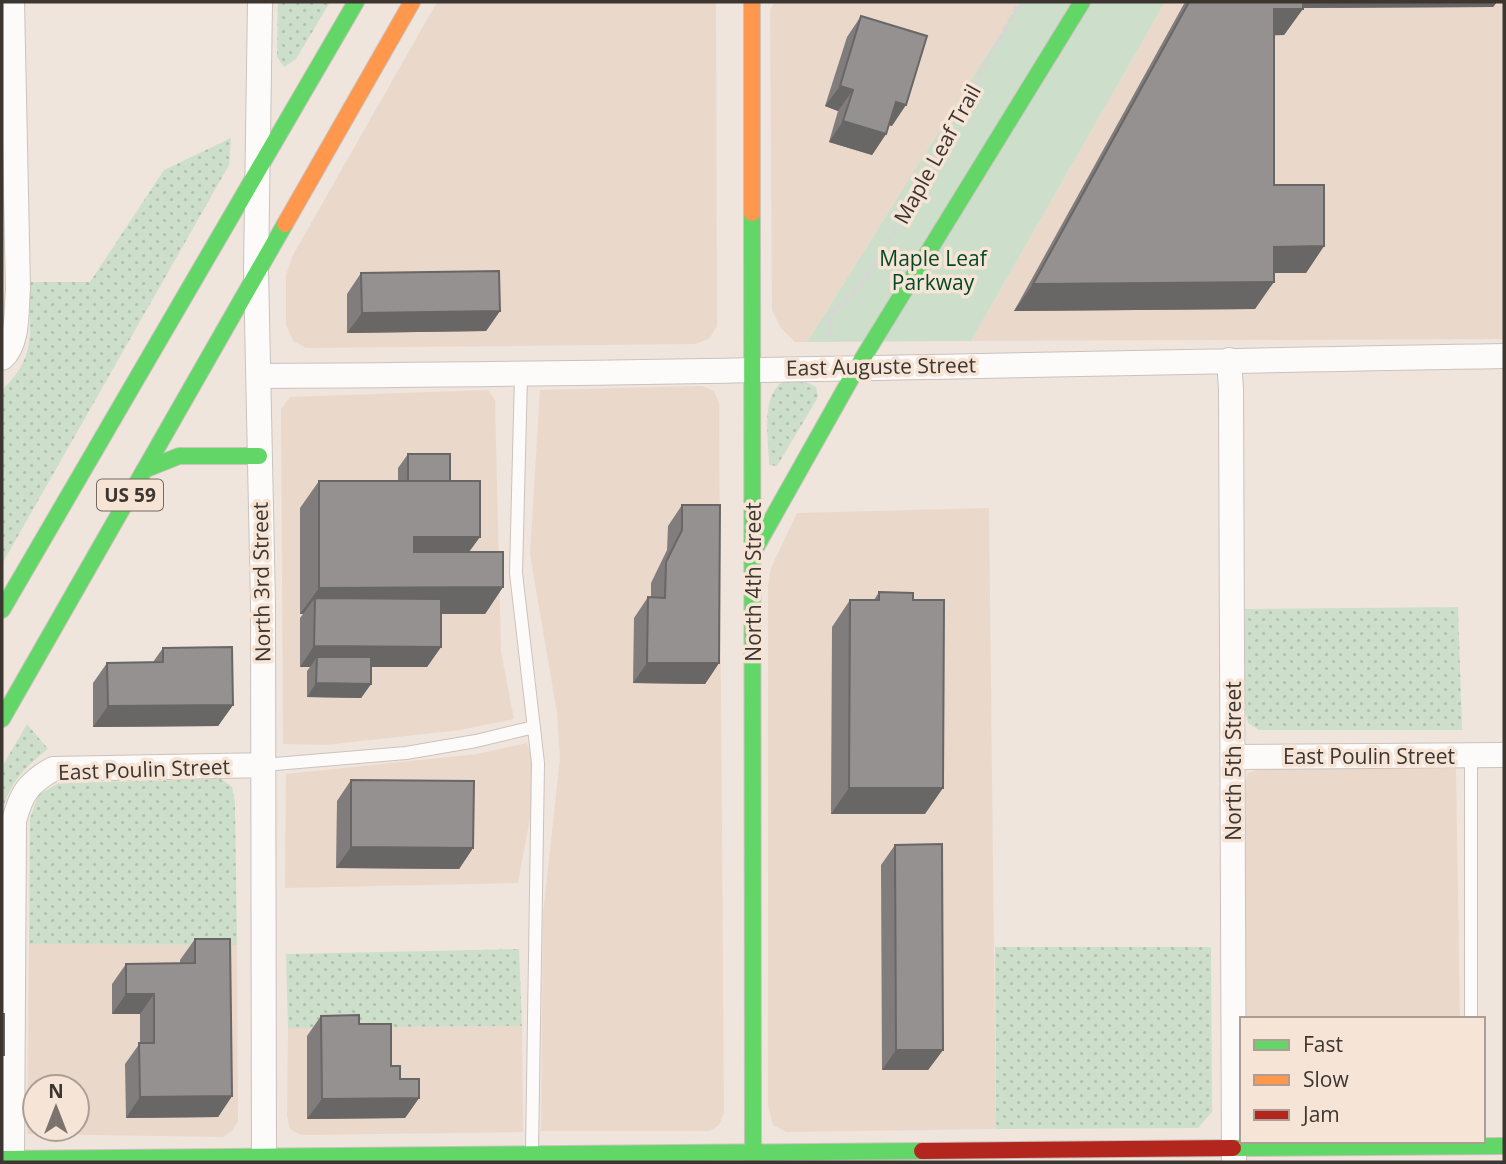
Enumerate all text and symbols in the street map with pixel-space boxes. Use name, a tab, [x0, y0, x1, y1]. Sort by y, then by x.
street label: Maple Leaf Trail	[887, 79, 987, 229]
park label: Maple Leaf Parkway	[879, 244, 989, 296]
street label: East Auguste Street	[786, 350, 976, 382]
road number: US 59	[97, 480, 163, 510]
street label: North 3rd Street	[246, 502, 276, 662]
street label: North 4th Street	[739, 502, 767, 662]
street label: North 5th Street	[1219, 681, 1247, 841]
street label: East Poulin Street	[1283, 742, 1455, 770]
street label: East Poulin Street	[58, 752, 230, 786]
legend	[1240, 1017, 1485, 1143]
text: Fast	[1303, 1030, 1343, 1058]
text: Slow	[1303, 1065, 1349, 1093]
north arrow	[21, 1073, 91, 1143]
text: N	[48, 1078, 64, 1104]
text: Jam	[1301, 1100, 1340, 1128]

